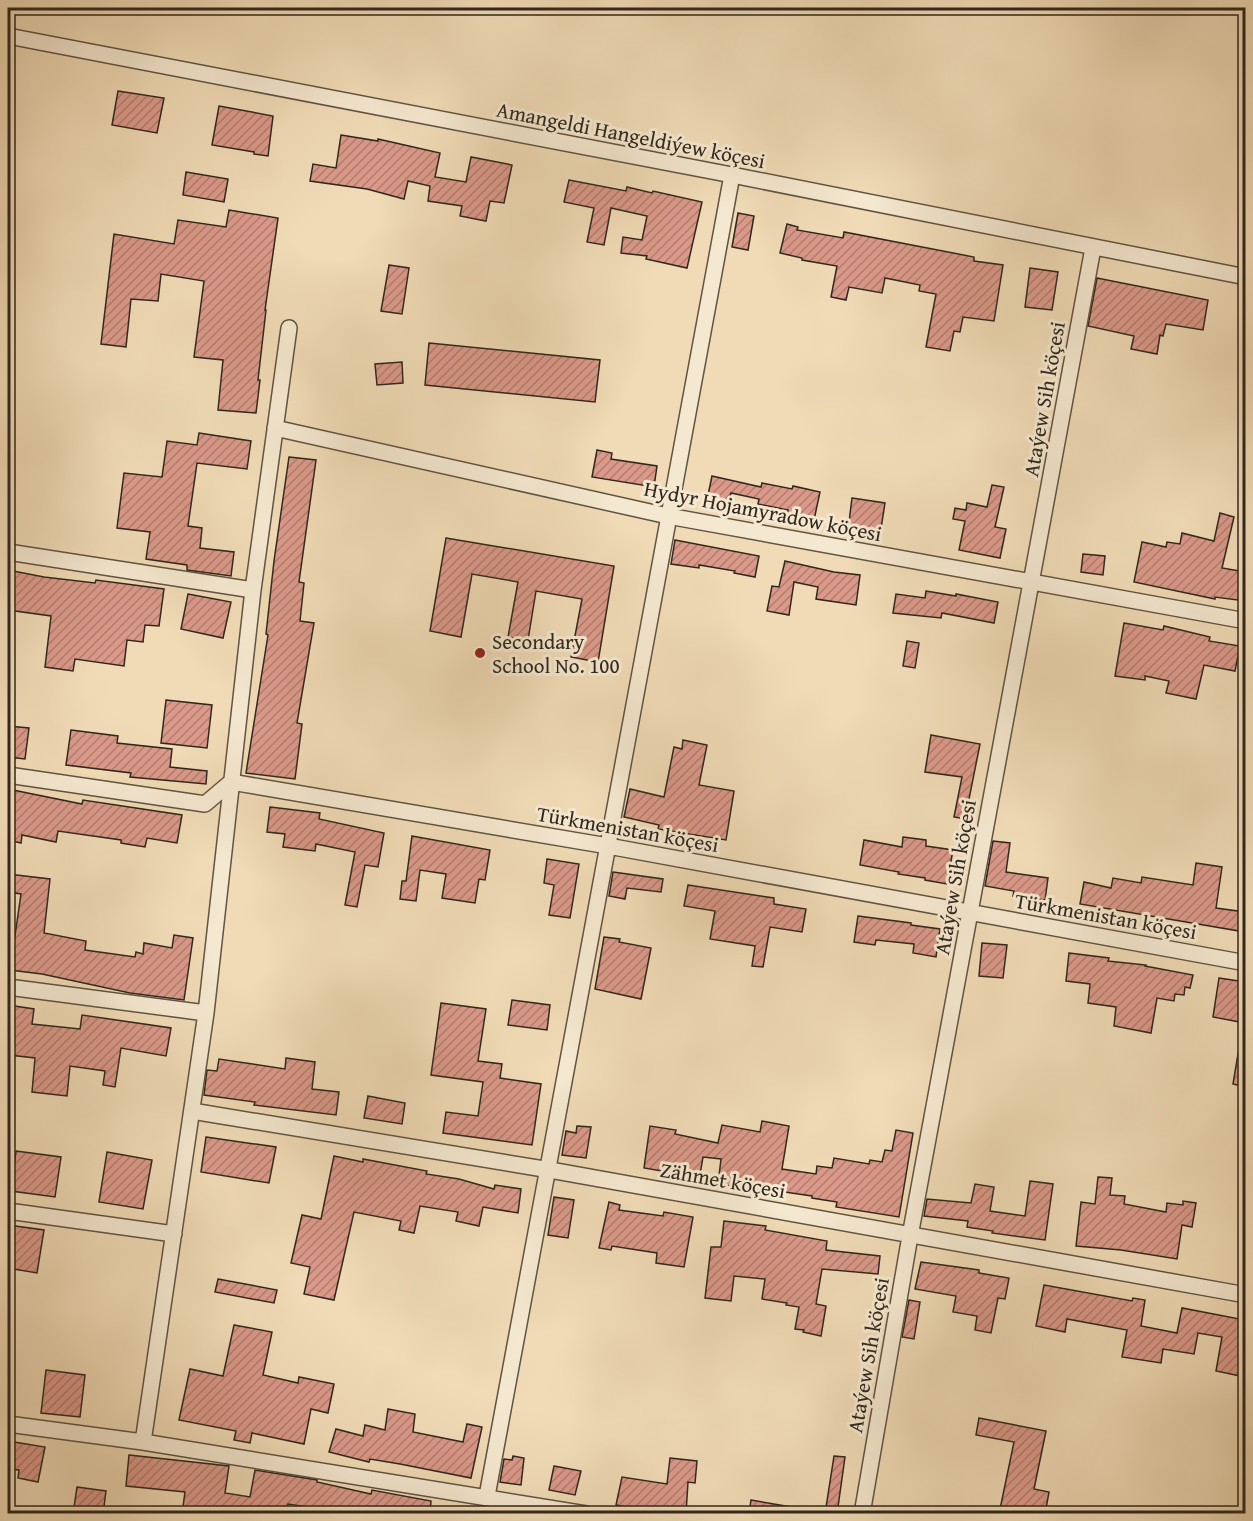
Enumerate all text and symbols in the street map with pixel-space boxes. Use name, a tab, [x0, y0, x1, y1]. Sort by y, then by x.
street label: Amangeldi Hangeldiýew köçesi	[494, 94, 768, 176]
street label: Ataýew Sih köçesi	[1015, 319, 1073, 479]
street label: Hydyr Hojamyradow köçesi	[642, 473, 885, 549]
place label: Secondary School No. 100	[492, 626, 620, 681]
marker: Secondary School No. 100	[473, 646, 487, 660]
street label: Ataýew Sih köçesi	[926, 797, 984, 957]
street label: Türkmenistan köçesi	[535, 798, 721, 860]
street label: Türkmenistan köçesi	[1013, 885, 1199, 947]
street label: Zähmet köçesi	[658, 1154, 788, 1206]
street label: Ataýew Sih köçesi	[839, 1275, 897, 1435]

